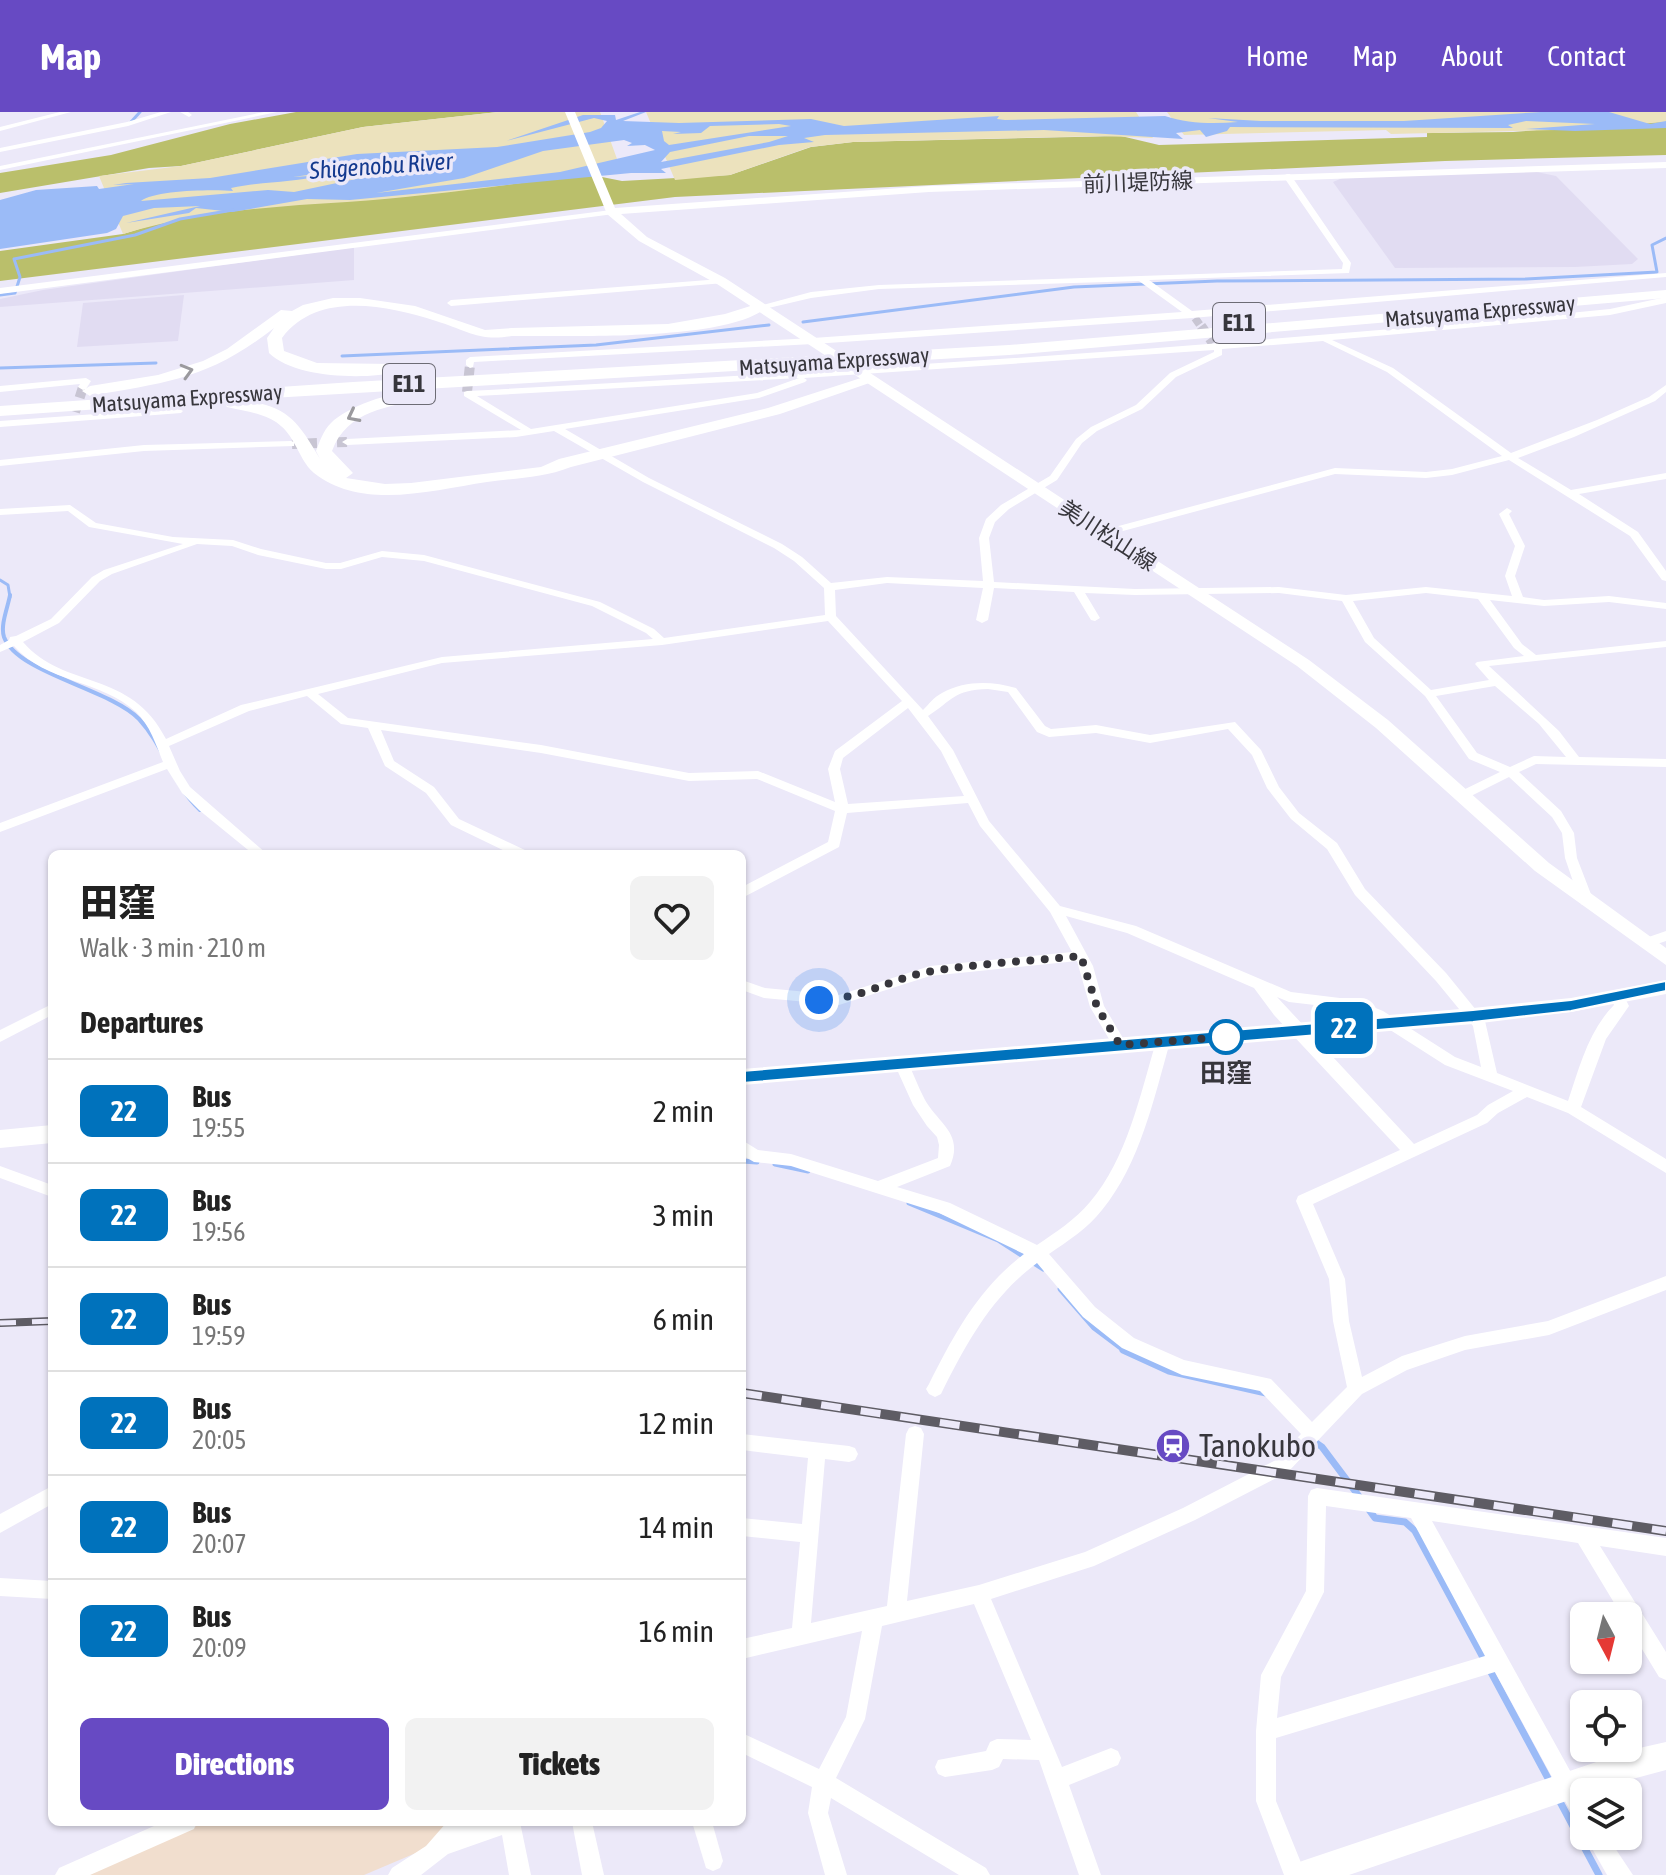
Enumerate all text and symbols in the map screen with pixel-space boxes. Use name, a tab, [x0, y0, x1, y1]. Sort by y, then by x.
text: Map	[40, 35, 101, 78]
text: Home	[1246, 40, 1308, 72]
text: Map	[1352, 40, 1397, 72]
text: About	[1441, 40, 1503, 72]
text: Contact	[1547, 40, 1626, 72]
water label: Shigenobu River	[308, 147, 454, 184]
street label: 前川堤防線	[1083, 167, 1193, 197]
street label: Matsuyama Expressway	[1384, 290, 1576, 332]
road number: E11	[1213, 303, 1265, 343]
street label: Matsuyama Expressway	[738, 341, 930, 381]
one-way arrow	[180, 364, 194, 380]
road number: E11	[383, 364, 435, 404]
street label: Matsuyama Expressway	[91, 378, 283, 418]
one-way arrow	[346, 406, 361, 422]
street label: 美川松山線	[1055, 494, 1161, 576]
button: heart	[630, 876, 714, 960]
text: 田窪	[80, 881, 156, 924]
text: Walk · 3 min · 210 m	[80, 933, 266, 963]
your location	[799, 980, 839, 1020]
line badge: 22	[1308, 1002, 1380, 1054]
text: Departures	[80, 1005, 203, 1039]
text: 22	[1331, 1012, 1357, 1044]
marker: 田窪	[1209, 1020, 1243, 1054]
place label: 田窪	[1200, 1058, 1252, 1088]
text: Bus	[192, 1079, 231, 1113]
text: 2 min	[653, 1094, 714, 1128]
text: 22	[111, 1095, 137, 1127]
text: 19:55	[192, 1113, 246, 1143]
text: Bus	[192, 1183, 231, 1217]
text: 3 min	[653, 1198, 714, 1232]
text: 22	[111, 1199, 137, 1231]
text: 19:56	[192, 1217, 246, 1247]
text: Bus	[192, 1287, 231, 1321]
text: 6 min	[653, 1302, 714, 1336]
text: 22	[111, 1303, 137, 1335]
text: 19:59	[192, 1321, 246, 1351]
text: Bus	[192, 1391, 231, 1425]
text: 12 min	[639, 1406, 714, 1440]
text: 22	[111, 1407, 137, 1439]
text: 20:05	[192, 1425, 247, 1455]
station icon: Tanokubo	[1154, 1427, 1192, 1465]
place label: Tanokubo	[1199, 1427, 1316, 1464]
text: Bus	[192, 1495, 231, 1529]
text: 14 min	[639, 1510, 714, 1544]
text: 22	[111, 1511, 137, 1543]
text: 20:07	[192, 1529, 247, 1559]
text: Bus	[192, 1599, 231, 1633]
north arrow	[1570, 1602, 1642, 1674]
map controls	[1570, 1602, 1642, 1850]
text: 16 min	[639, 1614, 714, 1648]
text: 22	[111, 1615, 137, 1647]
text: 20:09	[192, 1633, 247, 1663]
button: locate	[1570, 1690, 1642, 1762]
button: Directions	[80, 1718, 389, 1810]
button: Tickets	[405, 1718, 714, 1810]
button: layers	[1570, 1778, 1642, 1850]

